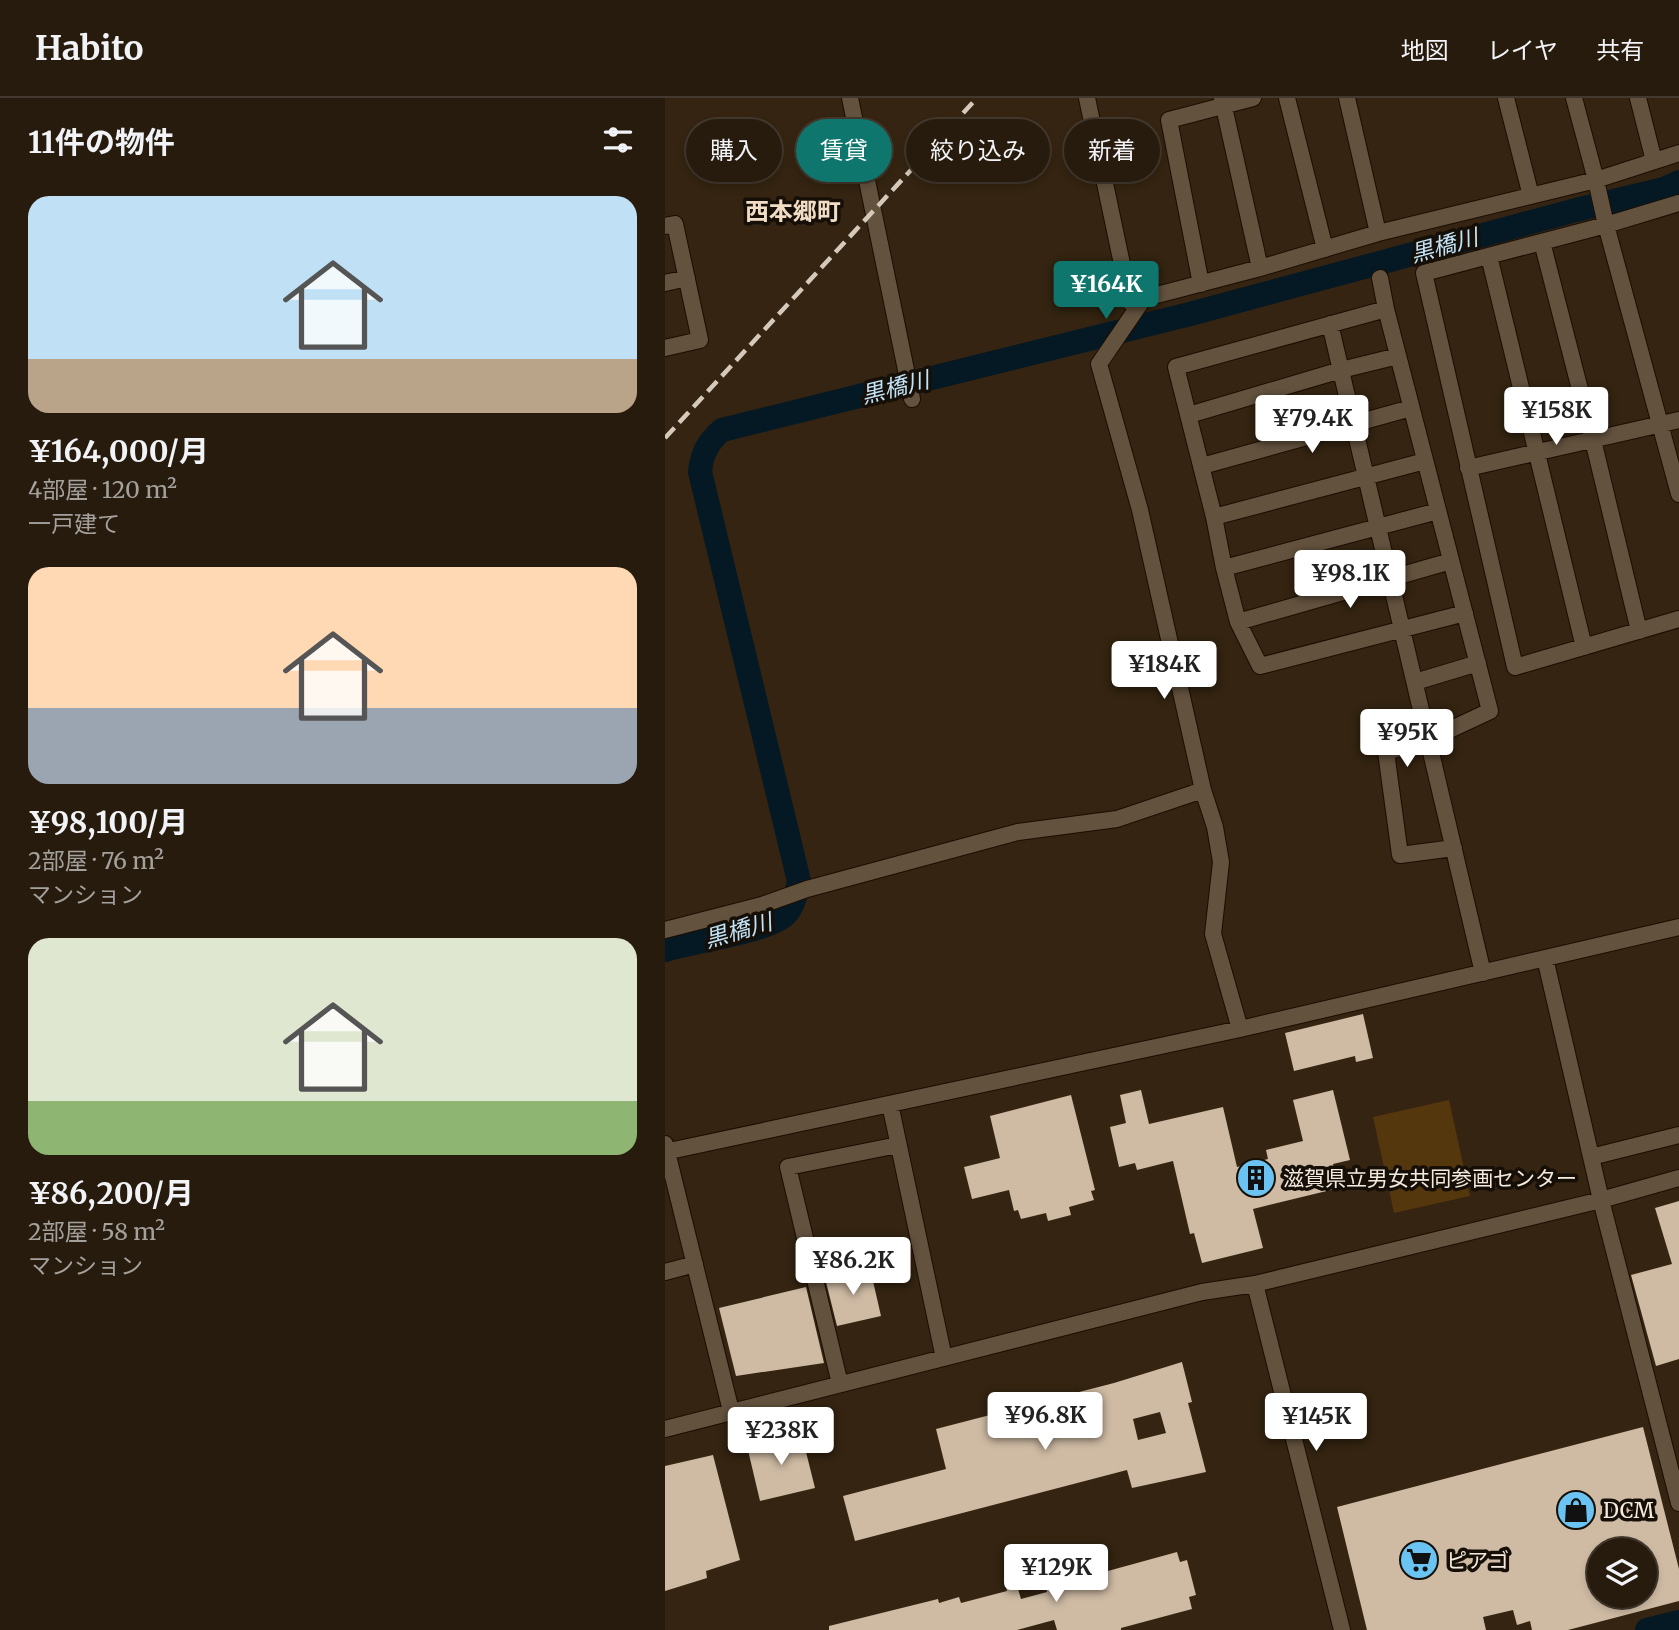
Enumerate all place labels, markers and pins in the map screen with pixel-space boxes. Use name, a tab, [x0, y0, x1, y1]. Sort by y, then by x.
pin: ¥164K	[1057, 262, 1155, 321]
pin: ¥158K	[1507, 388, 1605, 447]
pin: ¥79.4K	[1255, 396, 1369, 455]
pin: ¥98.1K	[1293, 550, 1407, 610]
pin: ¥184K	[1115, 642, 1213, 701]
pin: ¥95K	[1366, 710, 1448, 769]
building icon: 滋賀県立男女共同参画センター	[1235, 1157, 1277, 1199]
place label: 滋賀県立男女共同参画センター	[1283, 1165, 1577, 1192]
pin: ¥86.2K	[796, 1238, 910, 1297]
pin: ¥96.8K	[988, 1392, 1102, 1452]
pin: ¥145K	[1267, 1394, 1365, 1453]
pin: ¥238K	[732, 1408, 830, 1467]
shop icon: DCM	[1555, 1489, 1597, 1531]
place label: DCM	[1603, 1497, 1654, 1524]
supermarket icon: ピアゴ	[1398, 1539, 1440, 1581]
pin: ¥129K	[1007, 1544, 1105, 1604]
place label: ピアゴ	[1446, 1547, 1509, 1574]

